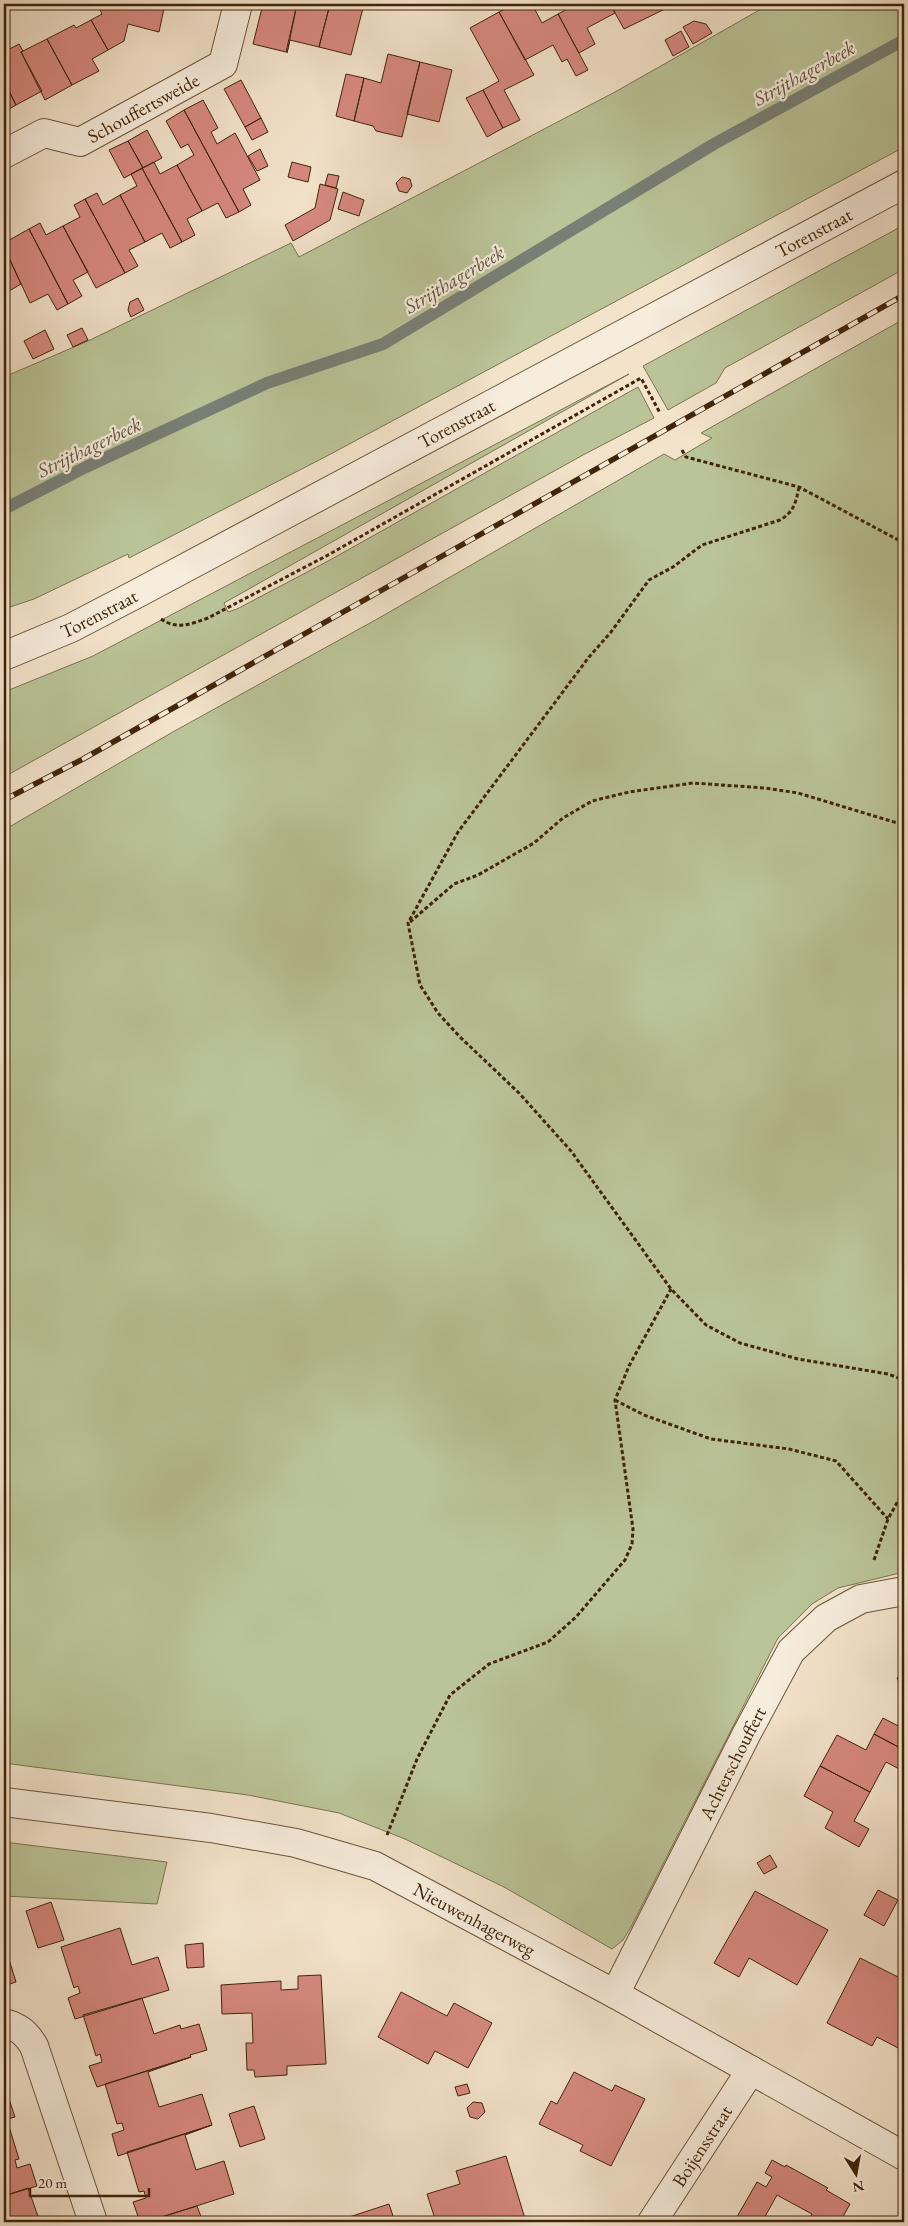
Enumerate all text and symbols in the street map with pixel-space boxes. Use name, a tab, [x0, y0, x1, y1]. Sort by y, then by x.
water label: Strijthagerbeek	[748, 34, 859, 112]
street label: Schouffertsweide	[83, 67, 203, 148]
street label: Torenstraat	[771, 202, 856, 263]
water label: Strijthagerbeek	[398, 239, 509, 320]
street label: Torenstraat	[414, 392, 499, 454]
water label: Strijthagerbeek	[32, 411, 145, 484]
street label: Torenstraat	[57, 583, 142, 644]
street label: Achterschouffert	[692, 1702, 771, 1825]
street label: Nieuwenhagerweg	[409, 1876, 541, 1962]
street label: Boijensstraat	[666, 2100, 737, 2191]
north arrow	[830, 2148, 880, 2198]
scale bar	[30, 2166, 149, 2198]
text: 20 m	[38, 2173, 67, 2192]
text: N	[851, 2177, 866, 2197]

